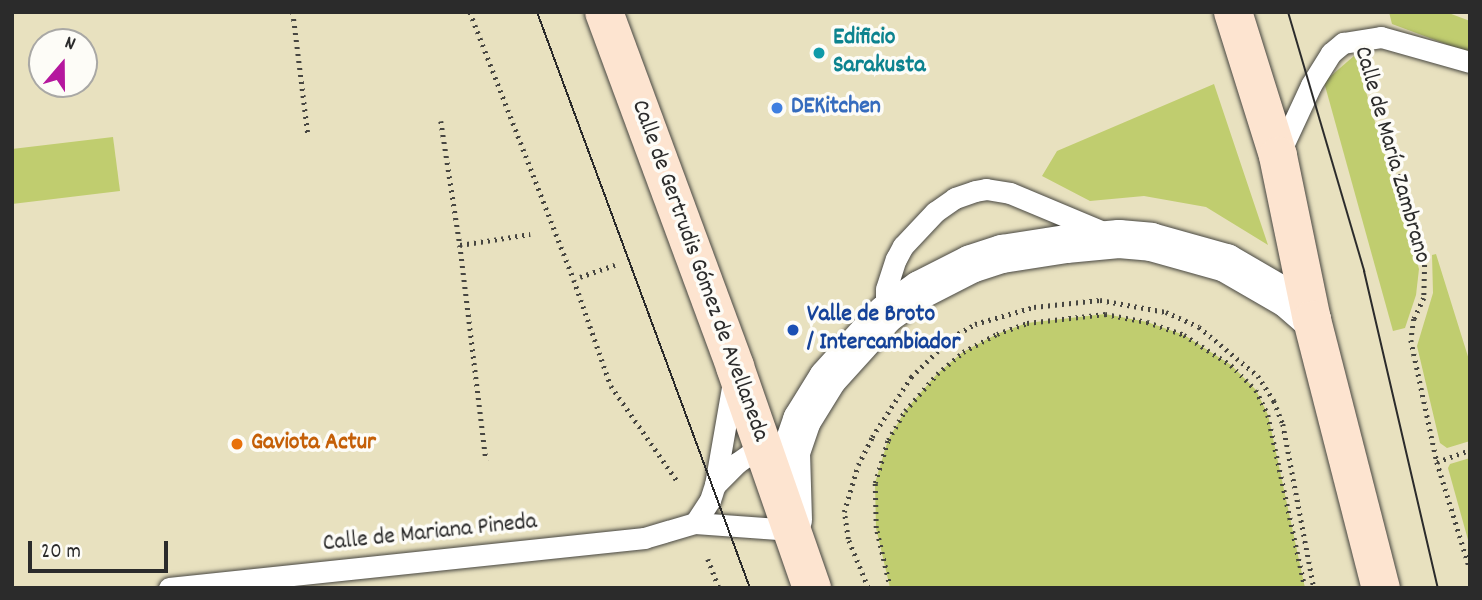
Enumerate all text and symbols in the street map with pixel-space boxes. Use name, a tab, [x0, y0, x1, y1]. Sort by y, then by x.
place label: Edificio Sarakusta	[833, 25, 925, 81]
north arrow	[28, 28, 98, 98]
text: N	[61, 30, 79, 59]
street label: Calle de María Zambrano	[1346, 43, 1436, 267]
marker: Edificio Sarakusta	[811, 45, 827, 61]
place label: DEKitchen	[791, 94, 881, 122]
street label: Calle de Gertrudis Gómez de Avellaneda	[624, 96, 774, 446]
marker: DEKitchen	[769, 100, 785, 116]
place label: Valle de Broto / Intercambiador	[807, 302, 960, 358]
marker: Valle de Broto / Intercambiador	[785, 322, 801, 338]
place label: Gaviota Actur	[251, 430, 376, 458]
marker: Gaviota Actur	[229, 436, 245, 452]
street label: Calle de Mariana Pineda	[322, 508, 538, 560]
scale bar	[32, 526, 172, 570]
text: 20 m	[41, 538, 81, 568]

